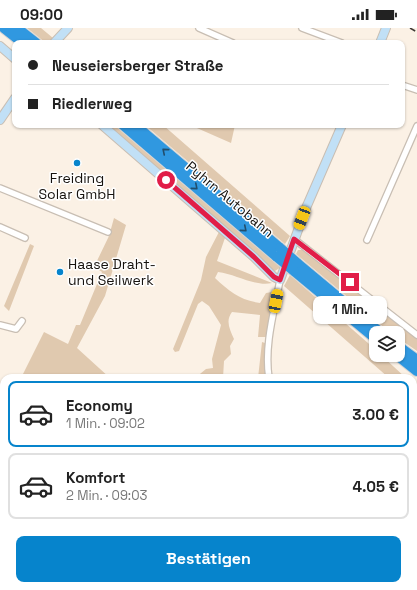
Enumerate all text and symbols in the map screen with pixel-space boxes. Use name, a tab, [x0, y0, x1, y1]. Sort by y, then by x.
text: 09:00	[20, 5, 63, 24]
text: Neuseiersberger Straße	[52, 56, 223, 75]
text: Riedlerweg	[52, 94, 132, 113]
one-way arrow	[163, 148, 170, 155]
street label: Pyhrn Autobahn	[182, 157, 278, 241]
marker: Freiding Solar GmbH	[72, 158, 82, 168]
place label: Freiding Solar GmbH	[38, 169, 116, 203]
route start	[157, 171, 175, 189]
one-way arrow	[190, 182, 197, 189]
car	[292, 205, 312, 231]
one-way arrow	[239, 224, 247, 231]
place label: Haase Draht- und Seilwerk	[68, 255, 156, 289]
marker: Haase Draht- und Seilwerk	[55, 267, 65, 277]
route end	[341, 273, 359, 291]
car	[268, 288, 284, 314]
callout: 1 Min.	[313, 296, 387, 324]
text: 1 Min.	[332, 301, 368, 318]
map controls	[369, 326, 405, 362]
button: layers	[369, 326, 405, 362]
icon: car	[18, 396, 54, 432]
text: Economy	[66, 396, 133, 415]
text: 3.00 €	[352, 405, 399, 424]
text: 1 Min. · 09:02	[66, 415, 145, 432]
icon: car	[18, 468, 54, 504]
text: Komfort	[66, 468, 125, 487]
text: 4.05 €	[352, 477, 399, 496]
text: 2 Min. · 09:03	[66, 487, 147, 504]
button: Bestätigen	[16, 536, 401, 582]

